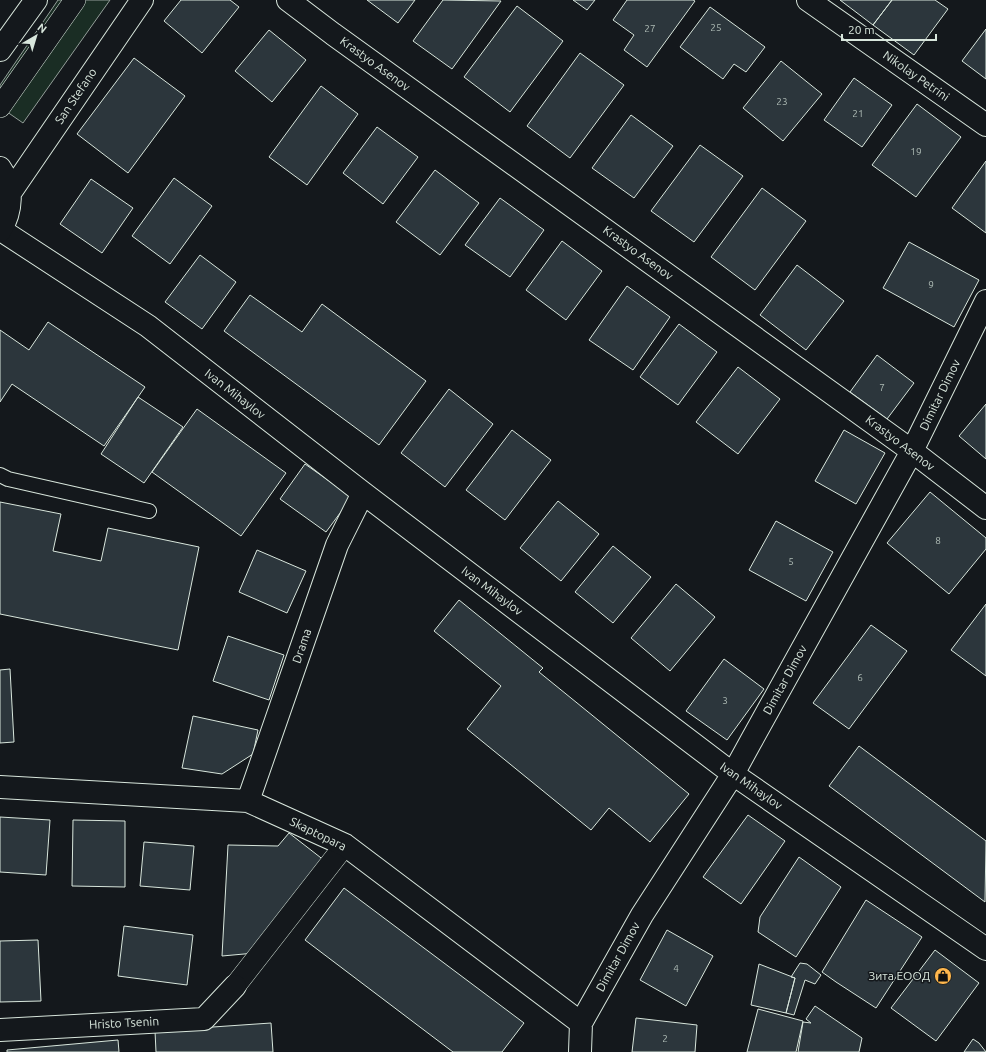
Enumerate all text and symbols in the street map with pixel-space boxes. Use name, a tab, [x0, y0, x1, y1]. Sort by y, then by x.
north arrow	[16, 16, 56, 56]
scale bar	[842, 16, 936, 42]
text: N	[35, 21, 49, 35]
house number: 25	[710, 22, 722, 33]
house number: 27	[644, 23, 656, 34]
text: 20 m	[848, 23, 875, 36]
street label: Krastyo Asenov	[338, 34, 413, 93]
street label: Nikolay Petrini	[881, 48, 952, 103]
street label: San Stefano	[52, 65, 99, 126]
house number: 23	[776, 96, 788, 107]
house number: 21	[852, 108, 864, 119]
house number: 19	[910, 146, 922, 157]
street label: Krastyo Asenov	[601, 223, 676, 282]
house number: 9	[928, 279, 934, 290]
street label: Dimitar Dimov	[917, 357, 962, 432]
street label: Ivan Mihaylov	[203, 366, 268, 421]
house number: 7	[879, 382, 885, 393]
street label: Krastyo Asenov	[863, 412, 937, 473]
house number: 8	[935, 535, 941, 546]
house number: 5	[788, 556, 794, 567]
street label: Ivan Mihaylov	[459, 563, 525, 618]
street label: Drama	[290, 627, 313, 665]
street label: Dimitar Dimov	[760, 643, 809, 717]
house number: 6	[857, 672, 863, 683]
house number: 3	[722, 695, 728, 706]
street label: Ivan Mihaylov	[718, 759, 785, 812]
street label: Skaptopara	[288, 814, 349, 853]
street label: Dimitar Dimov	[593, 920, 642, 994]
house number: 4	[673, 963, 679, 974]
shop icon: Зита ЕООД	[933, 966, 953, 986]
place label: Зита ЕООД	[868, 969, 930, 982]
street label: Hristo Tsenin	[89, 1014, 159, 1031]
house number: 2	[662, 1033, 668, 1044]

